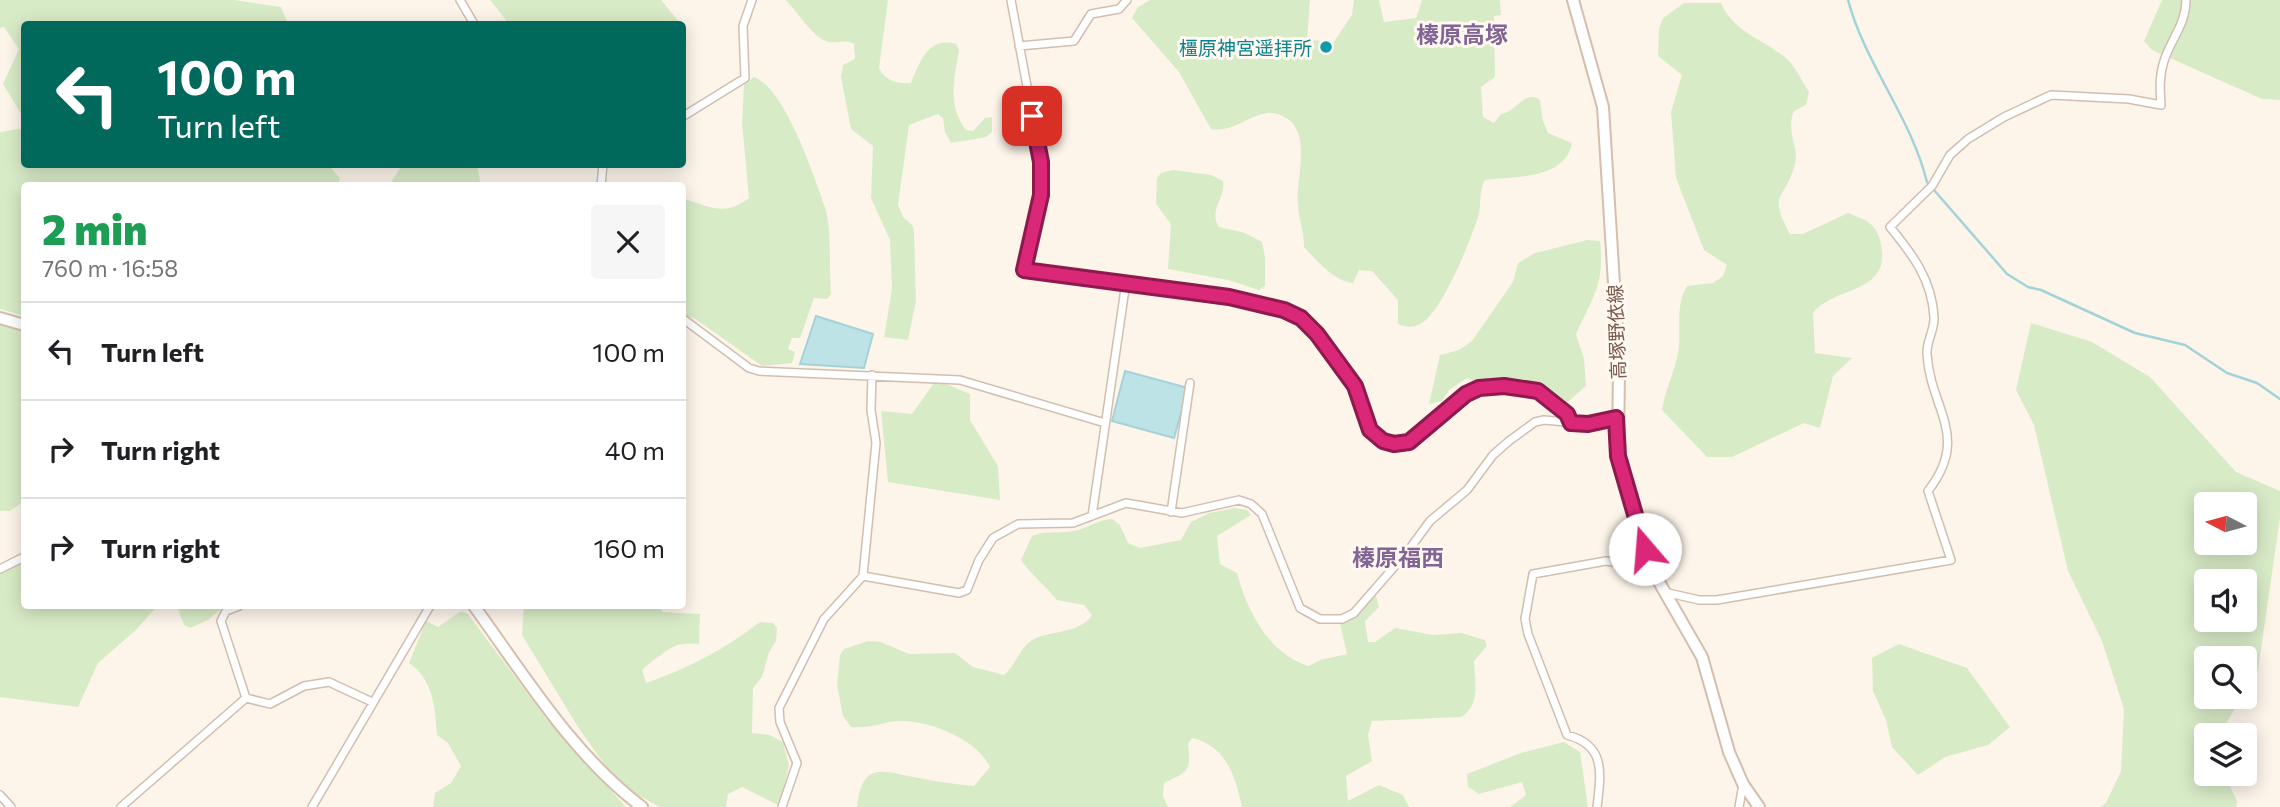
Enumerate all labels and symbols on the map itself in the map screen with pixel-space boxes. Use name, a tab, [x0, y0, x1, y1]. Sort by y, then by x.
district label: 榛原高塚	[1416, 20, 1508, 48]
place label: 橿原神宮遥拝所	[1179, 36, 1312, 59]
marker: 橿原神宮遥拝所	[1318, 39, 1334, 55]
pin	[1002, 86, 1062, 146]
street label: 高塚野依線	[1603, 284, 1629, 380]
north arrow	[2194, 492, 2258, 555]
position arrow	[1608, 512, 1682, 586]
district label: 榛原福西	[1352, 543, 1444, 571]

